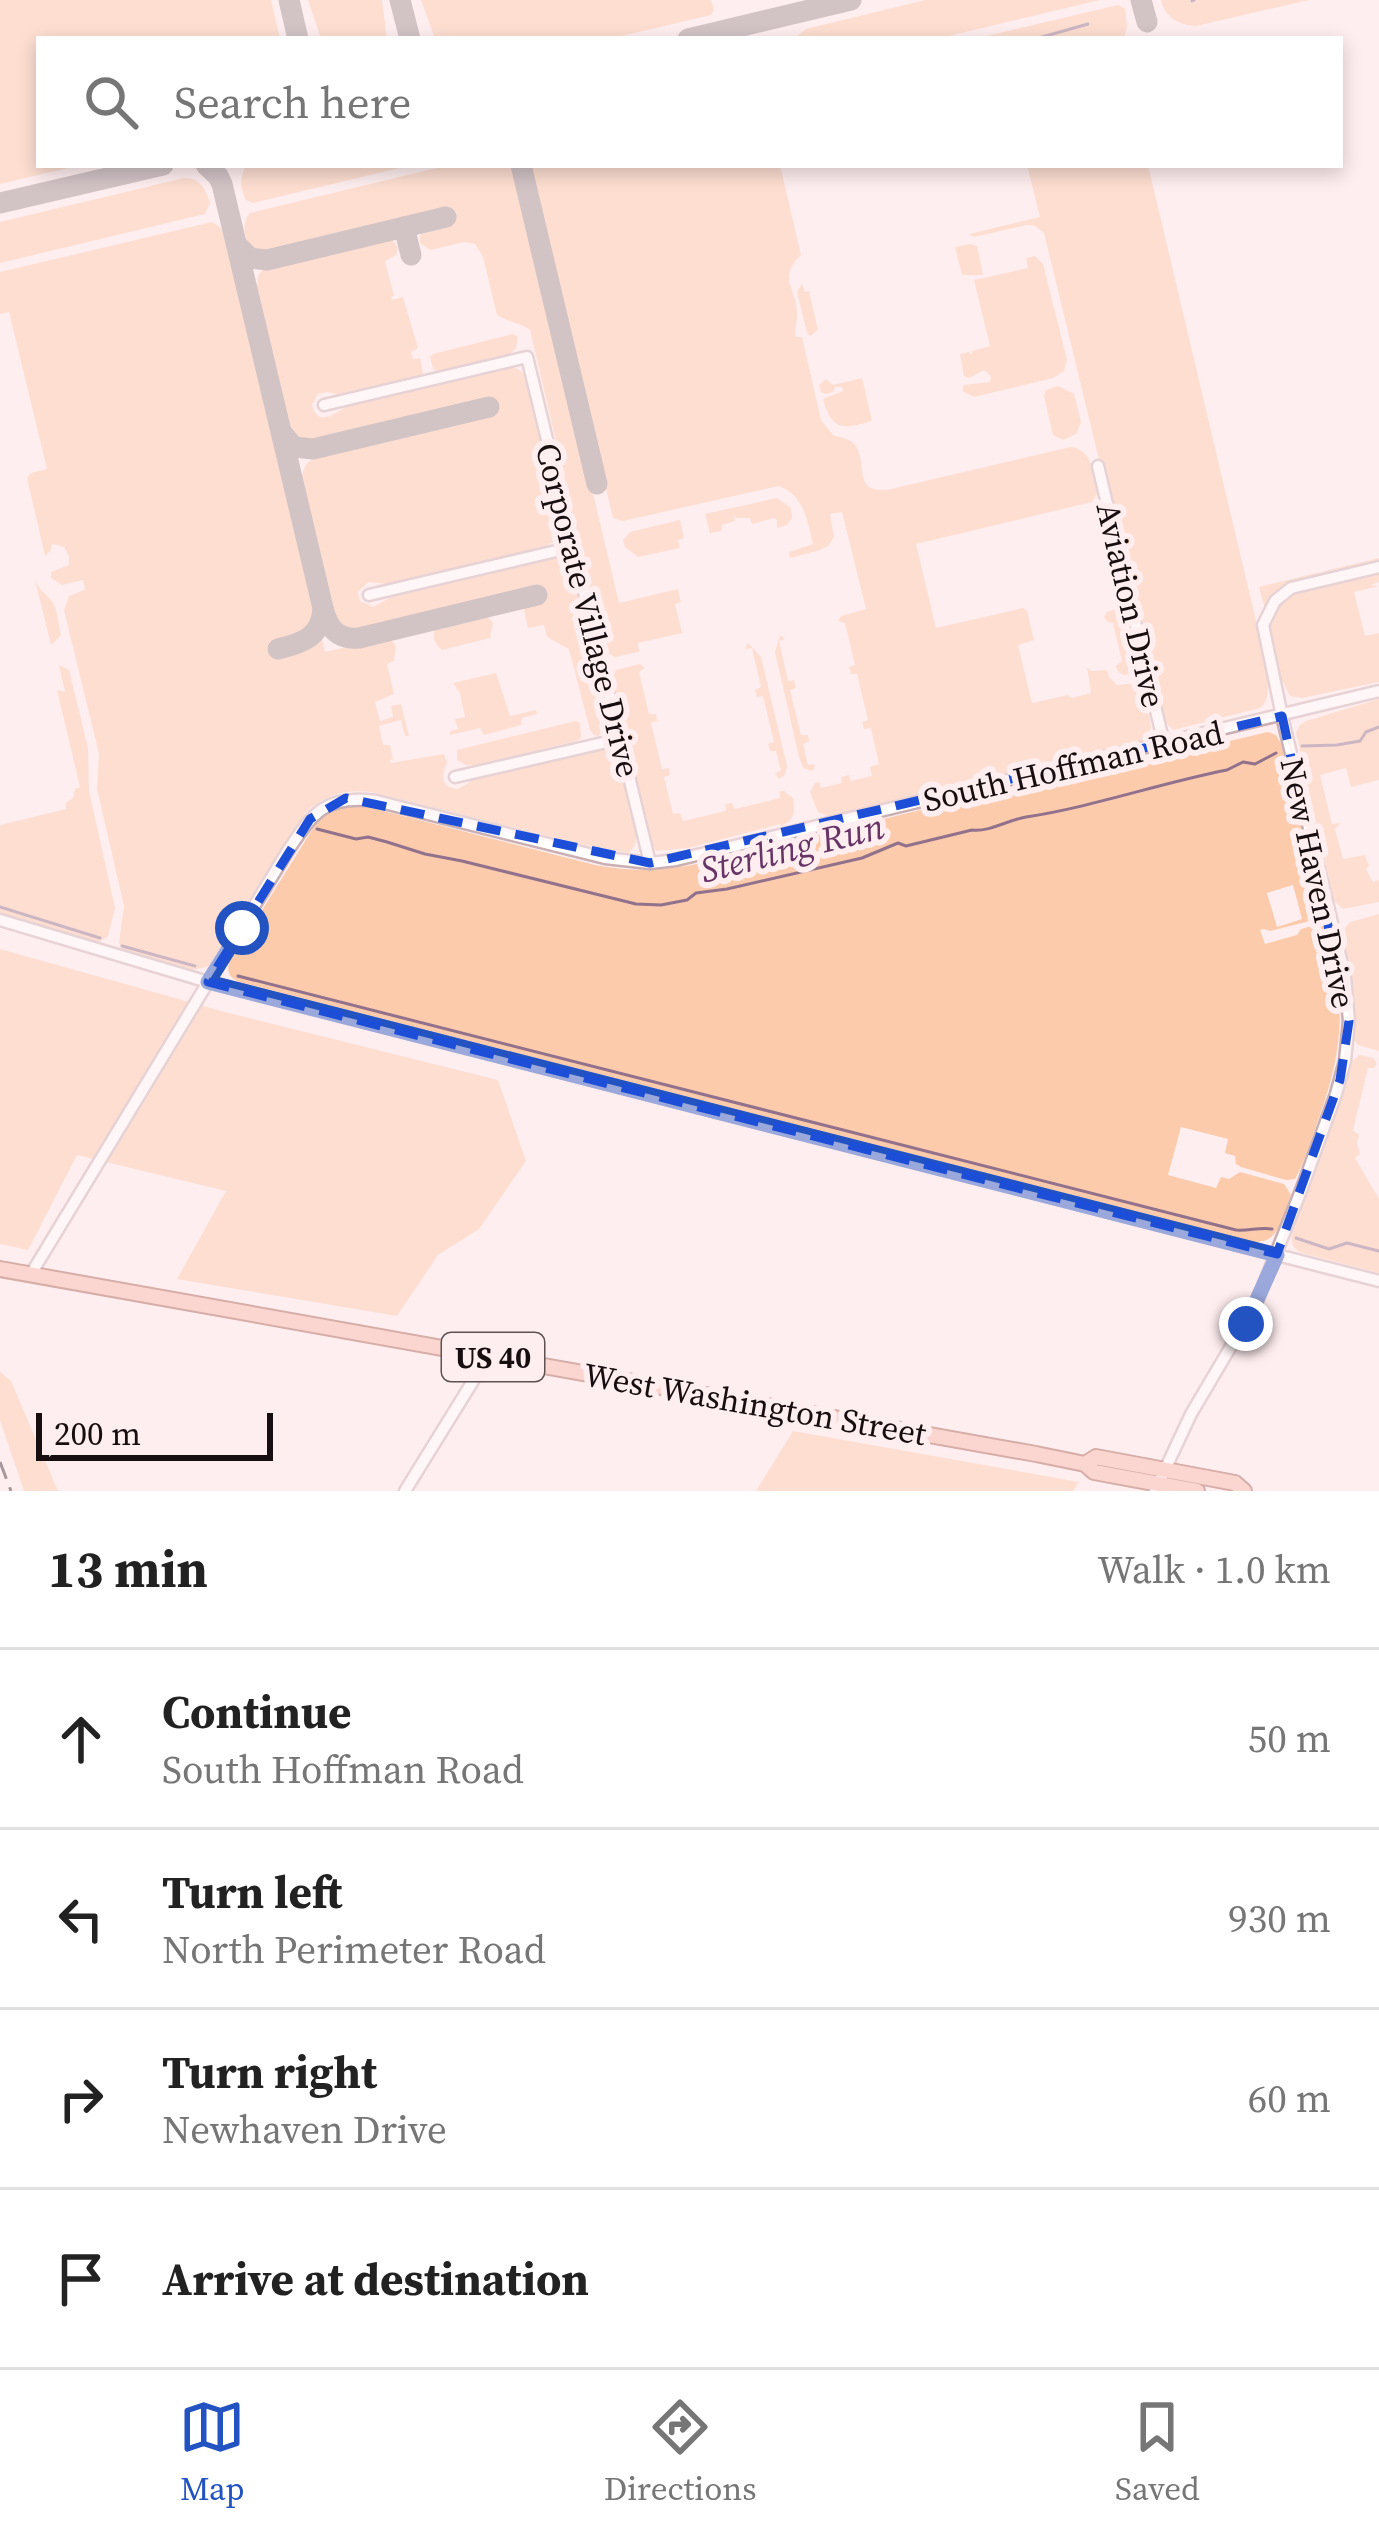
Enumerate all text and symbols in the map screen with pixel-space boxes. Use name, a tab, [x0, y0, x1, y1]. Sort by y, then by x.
search box	[36, 36, 1343, 168]
icon: search	[78, 69, 144, 135]
text: Search here	[174, 71, 411, 133]
street label: Corporate Village Drive	[525, 438, 651, 782]
street label: Aviation Drive	[1086, 498, 1176, 712]
street label: South Hoffman Road	[919, 710, 1227, 822]
street label: New Haven Drive	[1270, 754, 1366, 1012]
water label: Sterling Run	[695, 802, 889, 894]
route start	[215, 901, 269, 955]
route end	[1219, 1297, 1273, 1351]
road number: US 40	[442, 1333, 544, 1381]
street label: West Washington Street	[580, 1352, 930, 1456]
scale bar	[36, 1407, 273, 1460]
text: 200 m	[54, 1411, 141, 1456]
text: 13 min	[48, 1534, 208, 1604]
text: Walk · 1.0 km	[1097, 1543, 1331, 1596]
text: Continue	[162, 1681, 351, 1743]
icon: ahead	[48, 1706, 114, 1772]
text: 50 m	[1248, 1712, 1331, 1765]
text: South Hoffman Road	[162, 1743, 524, 1796]
text: Turn left	[162, 1861, 342, 1923]
icon: left	[48, 1886, 114, 1952]
text: 930 m	[1228, 1892, 1331, 1945]
text: North Perimeter Road	[162, 1923, 546, 1976]
text: Turn right	[162, 2041, 377, 2103]
icon: right	[48, 2066, 114, 2132]
text: 60 m	[1248, 2072, 1331, 2125]
text: Newhaven Drive	[162, 2103, 447, 2156]
icon: arrive	[48, 2246, 114, 2312]
text: Arrive at destination	[162, 2248, 589, 2310]
tab: Map	[179, 2394, 245, 2511]
tab: Directions	[604, 2394, 757, 2511]
tab: Saved	[1115, 2394, 1200, 2511]

